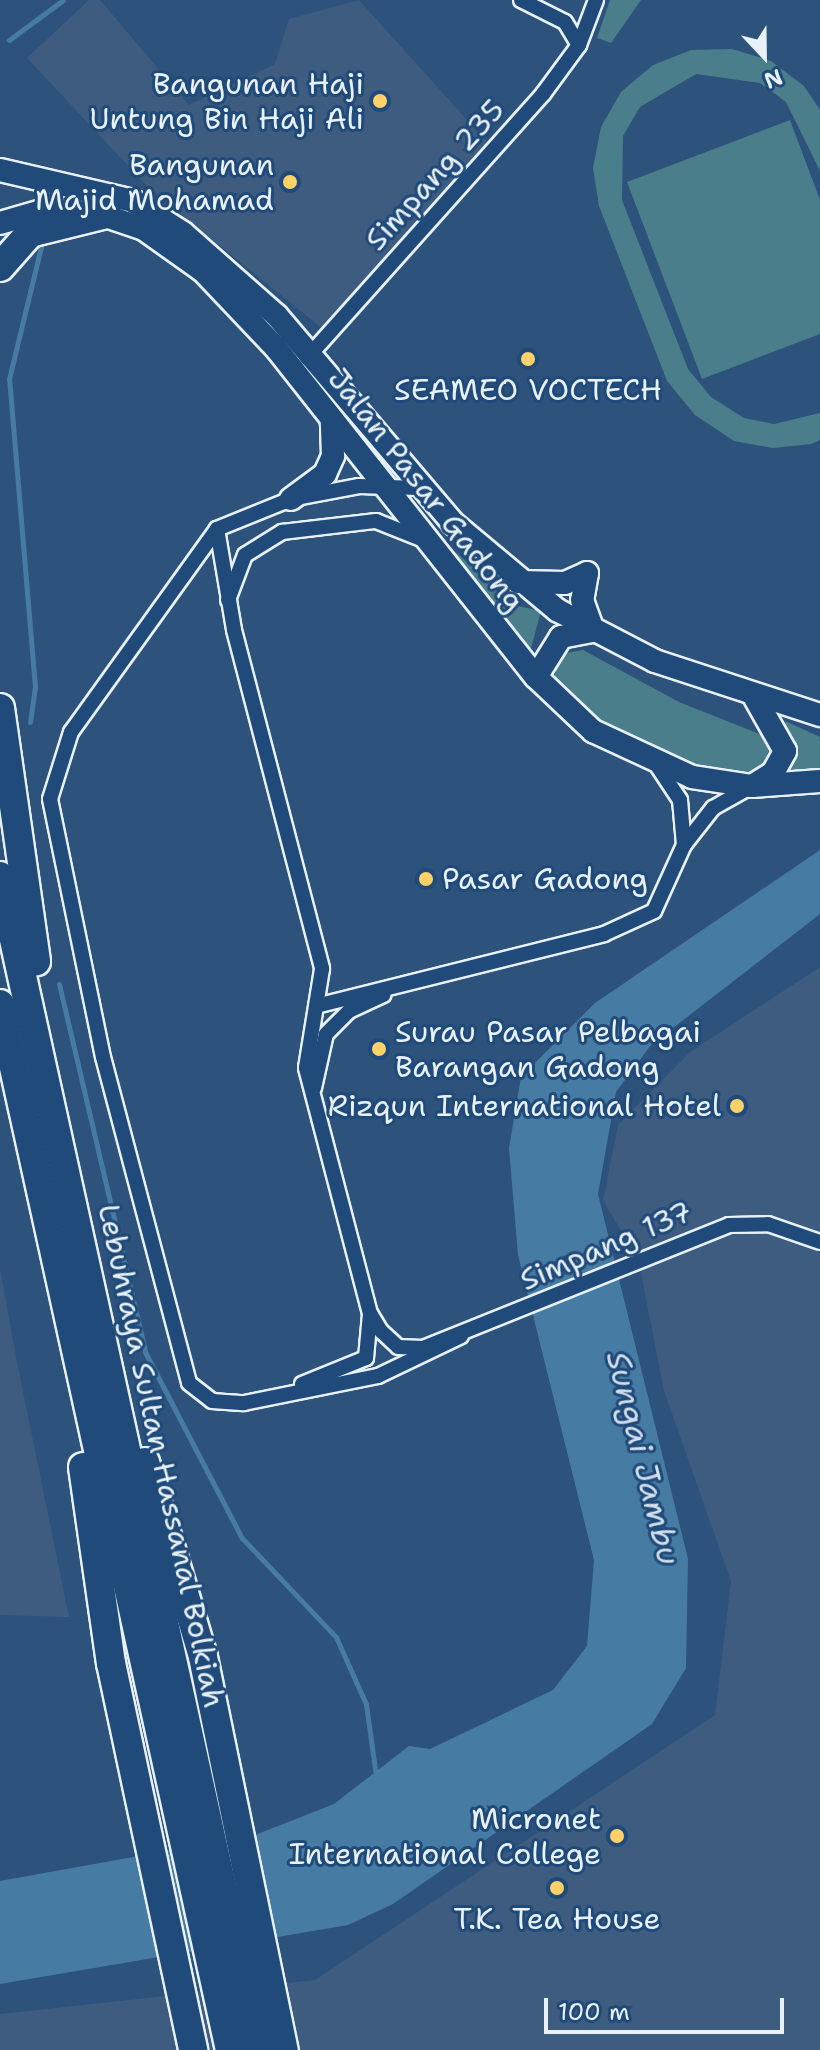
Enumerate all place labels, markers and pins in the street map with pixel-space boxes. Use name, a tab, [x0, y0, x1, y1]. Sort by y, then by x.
place label: Bangunan Haji Untung Bin Haji Ali	[90, 66, 364, 136]
marker: Bangunan Haji Untung Bin Haji Ali	[371, 92, 389, 110]
place label: Bangunan Majid Mohamad	[35, 147, 274, 218]
marker: Bangunan Majid Mohamad	[281, 173, 299, 191]
marker: SEAMEO VOCTECH	[519, 350, 537, 368]
place label: SEAMEO VOCTECH	[394, 372, 662, 408]
place label: Pasar Gadong	[442, 861, 648, 897]
marker: Pasar Gadong	[417, 870, 435, 888]
place label: Surau Pasar Pelbagai Barangan Gadong	[395, 1014, 701, 1084]
marker: Surau Pasar Pelbagai Barangan Gadong	[370, 1040, 388, 1058]
place label: Rizqun International Hotel	[328, 1088, 721, 1124]
marker: Rizqun International Hotel	[728, 1097, 746, 1115]
place label: Micronet International College	[289, 1801, 601, 1872]
marker: Micronet International College	[608, 1827, 626, 1845]
marker: T.K. Tea House	[548, 1879, 566, 1897]
place label: T.K. Tea House	[453, 1901, 661, 1937]

